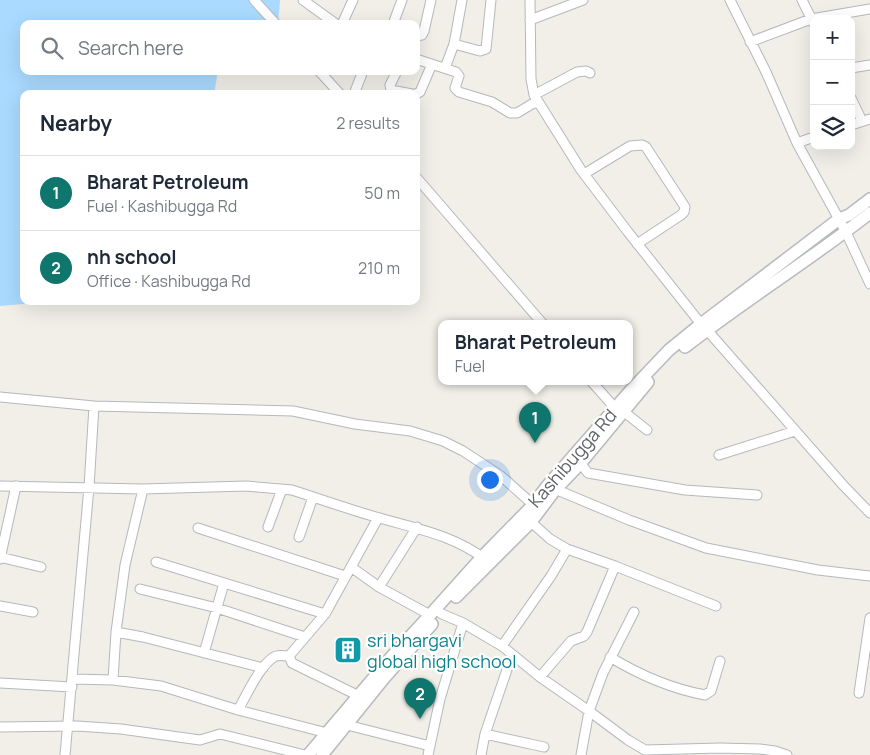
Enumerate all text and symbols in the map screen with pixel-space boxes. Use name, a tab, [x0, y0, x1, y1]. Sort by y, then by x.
map controls	[810, 15, 855, 150]
button: +	[810, 15, 855, 60]
search box	[20, 20, 420, 75]
icon: search	[38, 34, 66, 62]
text: Search here	[78, 35, 184, 61]
button: −	[810, 60, 855, 105]
button: layers	[810, 105, 855, 150]
text: Nearby	[40, 109, 112, 137]
text: 2 results	[336, 112, 400, 134]
text: Bharat Petroleum	[87, 169, 249, 195]
text: 1	[52, 182, 60, 204]
text: 50 m	[364, 182, 400, 204]
text: Fuel · Kashibugga Rd	[87, 195, 237, 217]
text: nh school	[87, 244, 177, 270]
text: 2	[51, 257, 61, 279]
text: 210 m	[358, 257, 400, 279]
text: Office · Kashibugga Rd	[87, 270, 251, 292]
popup	[438, 320, 633, 385]
text: Bharat Petroleum	[455, 329, 616, 355]
text: Fuel	[455, 355, 485, 377]
pin: 1	[519, 402, 551, 443]
street label: Kashibugga Rd	[522, 404, 622, 512]
your location	[477, 467, 503, 493]
place label: sri bhargavi global high school	[367, 628, 516, 673]
building icon: sri bhargavi global high school	[333, 635, 363, 665]
pin: 2	[404, 678, 436, 719]

